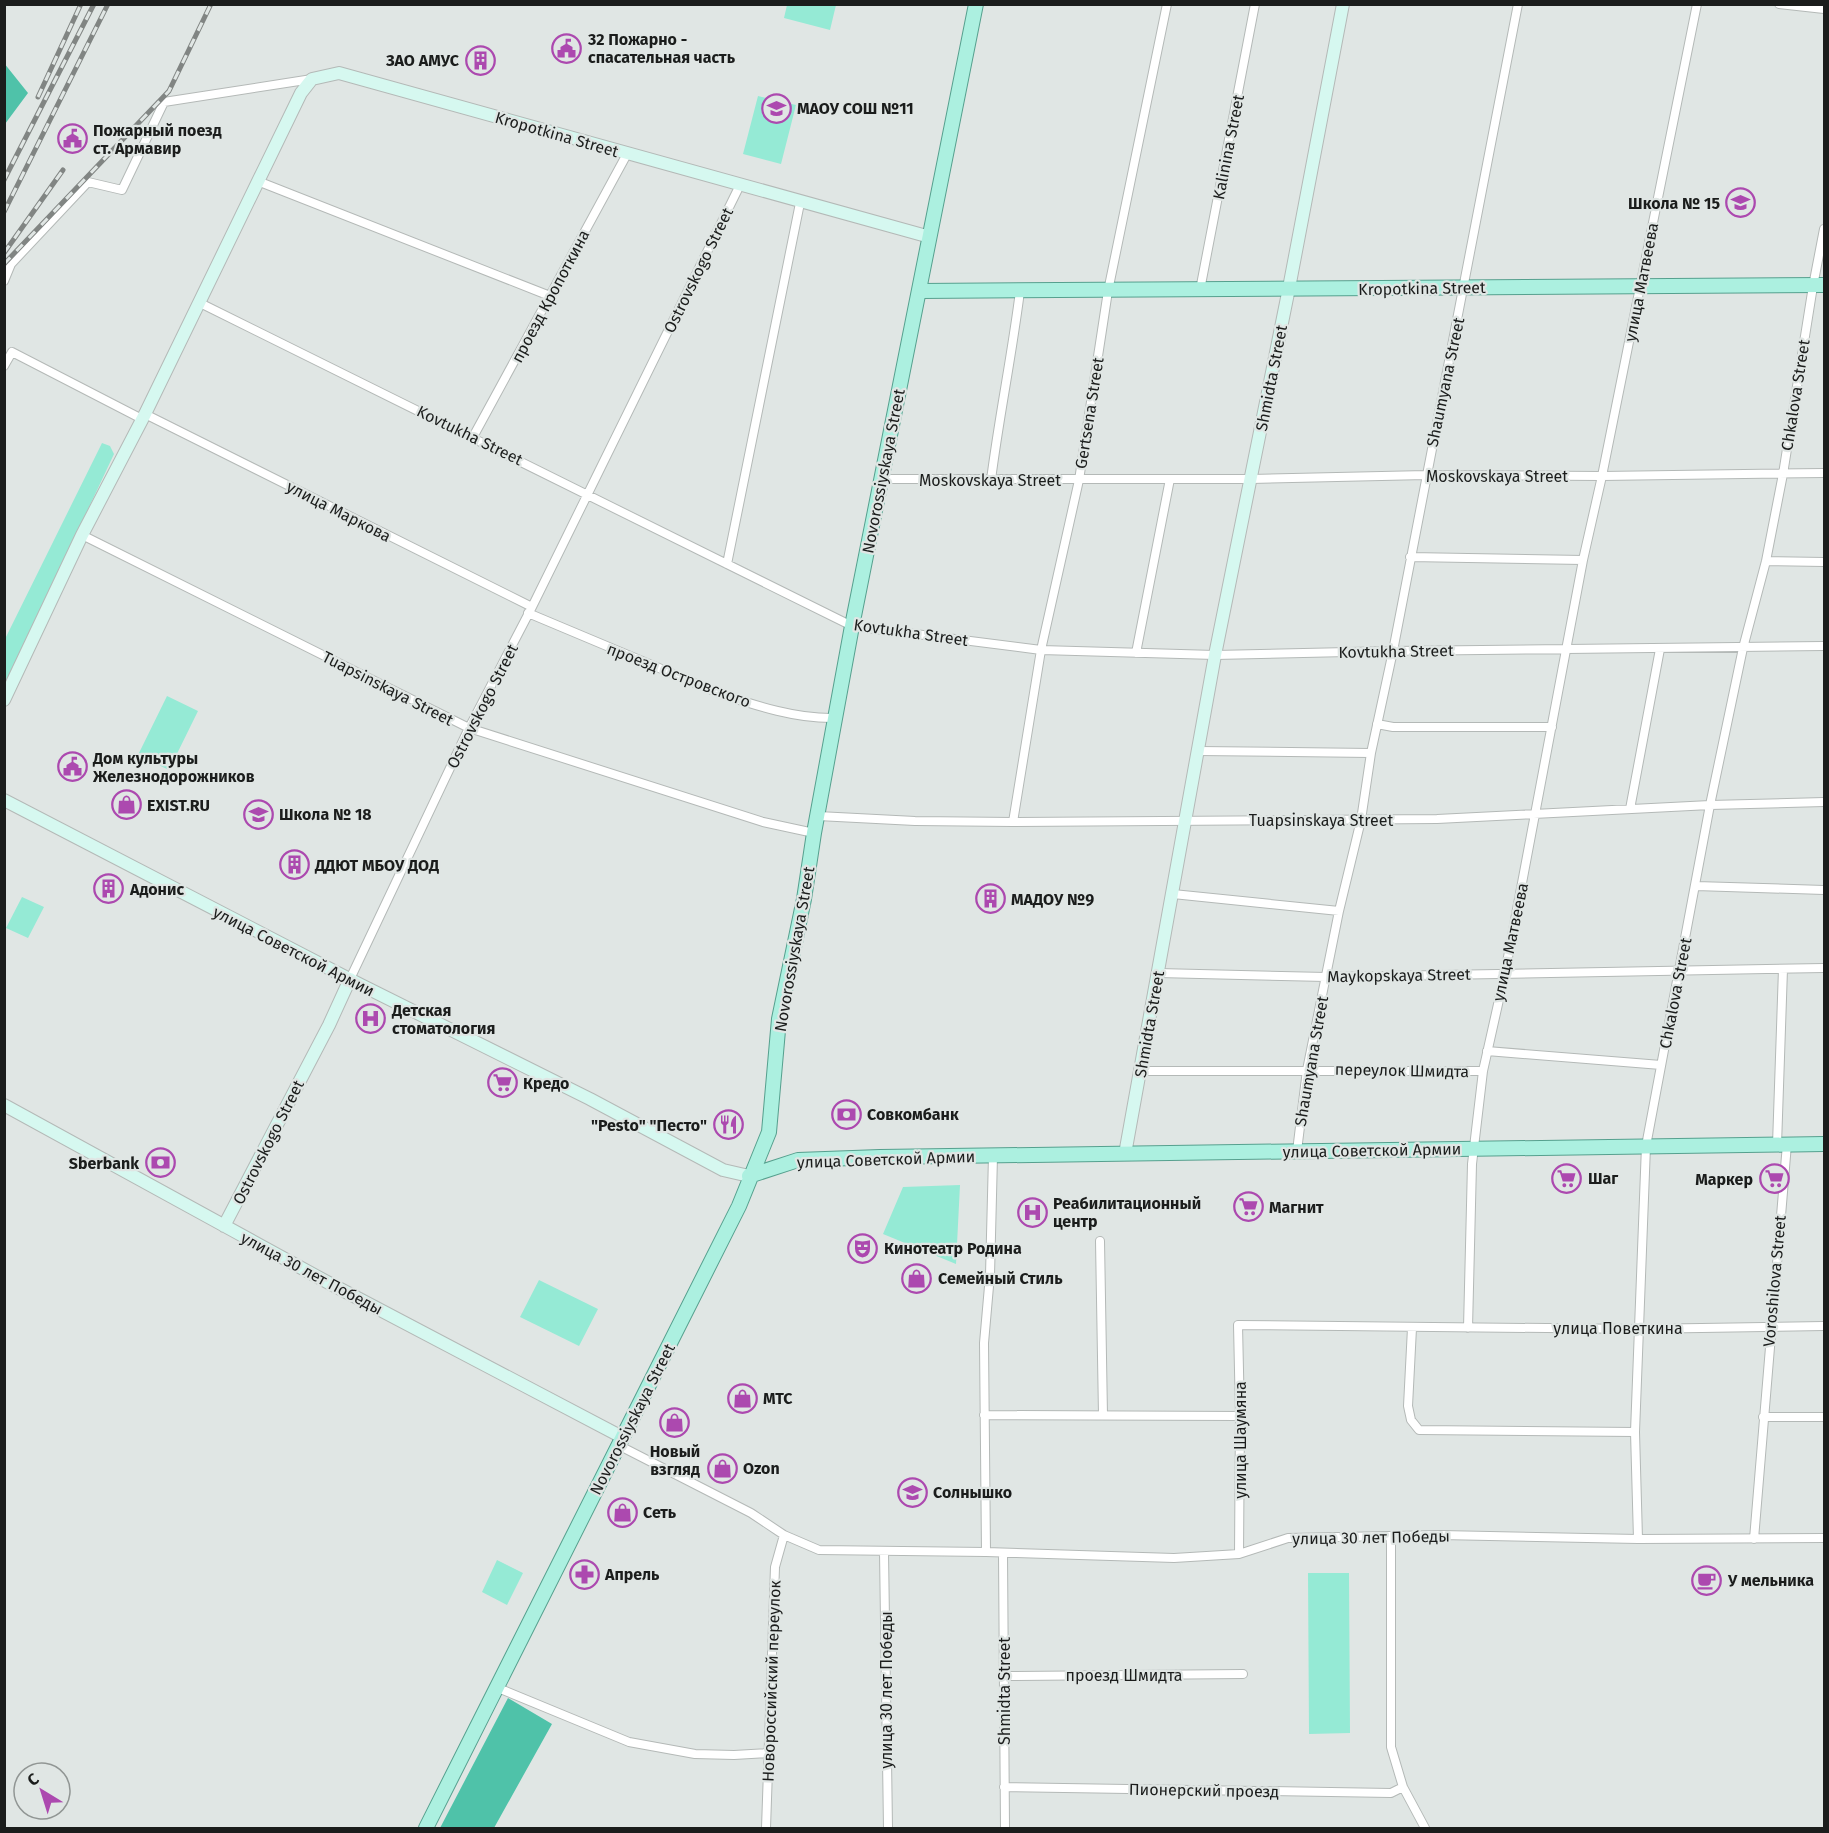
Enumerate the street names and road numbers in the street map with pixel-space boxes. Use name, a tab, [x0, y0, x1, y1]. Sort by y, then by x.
street label: Kalinina Street	[1209, 93, 1248, 201]
street label: Kropotkina Street	[493, 108, 621, 161]
street label: Ostrovskogo Street	[660, 204, 737, 336]
street label: улица Матвеева	[1621, 221, 1662, 343]
street label: проезд Кропоткина	[507, 227, 593, 366]
street label: Kropotkina Street	[1358, 278, 1486, 299]
street label: Shaumyana Street	[1422, 315, 1469, 449]
street label: Shmidta Street	[1252, 323, 1291, 433]
street label: Chkalova Street	[1777, 338, 1814, 452]
street label: Gertsena Street	[1071, 356, 1108, 470]
street label: Novorossiyskaya Street	[858, 387, 909, 555]
street label: Kovtukha Street	[414, 402, 526, 469]
street label: Moskovskaya Street	[1426, 467, 1568, 486]
street label: Moskovskaya Street	[919, 471, 1061, 490]
street label: улица Маркова	[283, 477, 394, 546]
street label: Kovtukha Street	[852, 615, 970, 650]
street label: проезд Островского	[604, 639, 753, 712]
street label: Ostrovskogo Street	[443, 641, 522, 772]
street label: Kovtukha Street	[1338, 641, 1454, 662]
street label: Tuapsinskaya Street	[319, 647, 457, 730]
street label: Tuapsinskaya Street	[1249, 811, 1393, 830]
street label: Novorossiyskaya Street	[771, 865, 818, 1033]
street label: улица Матвеева	[1489, 881, 1532, 1003]
street label: улица Советской Армии	[210, 902, 378, 1000]
street label: Chkalova Street	[1655, 936, 1696, 1050]
street label: Maykopskaya Street	[1327, 965, 1471, 986]
street label: Shmidta Street	[1131, 969, 1168, 1079]
street label: Shaumyana Street	[1291, 994, 1332, 1128]
street label: переулок Шмидта	[1335, 1060, 1469, 1081]
street label: Ostrovskogo Street	[229, 1077, 308, 1208]
street label: улица Советской Армии	[1283, 1139, 1461, 1162]
street label: улица Советской Армии	[796, 1147, 976, 1172]
street label: Voroshilova Street	[1759, 1214, 1790, 1348]
street label: улица 30 лет Победы	[238, 1228, 386, 1319]
street label: улица Поветкина	[1553, 1319, 1683, 1338]
street label: Novorossiyskaya Street	[586, 1340, 679, 1498]
street label: улица Шаумяна	[1231, 1381, 1250, 1499]
street label: улица 30 лет Победы	[1292, 1527, 1450, 1548]
street label: Новороссийский переулок	[758, 1579, 785, 1782]
street label: улица 30 лет Победы	[877, 1611, 896, 1769]
street label: Shmidta Street	[995, 1637, 1014, 1745]
street label: проезд Шмидта	[1066, 1666, 1182, 1685]
street label: Пионерский проезд	[1129, 1780, 1279, 1801]

